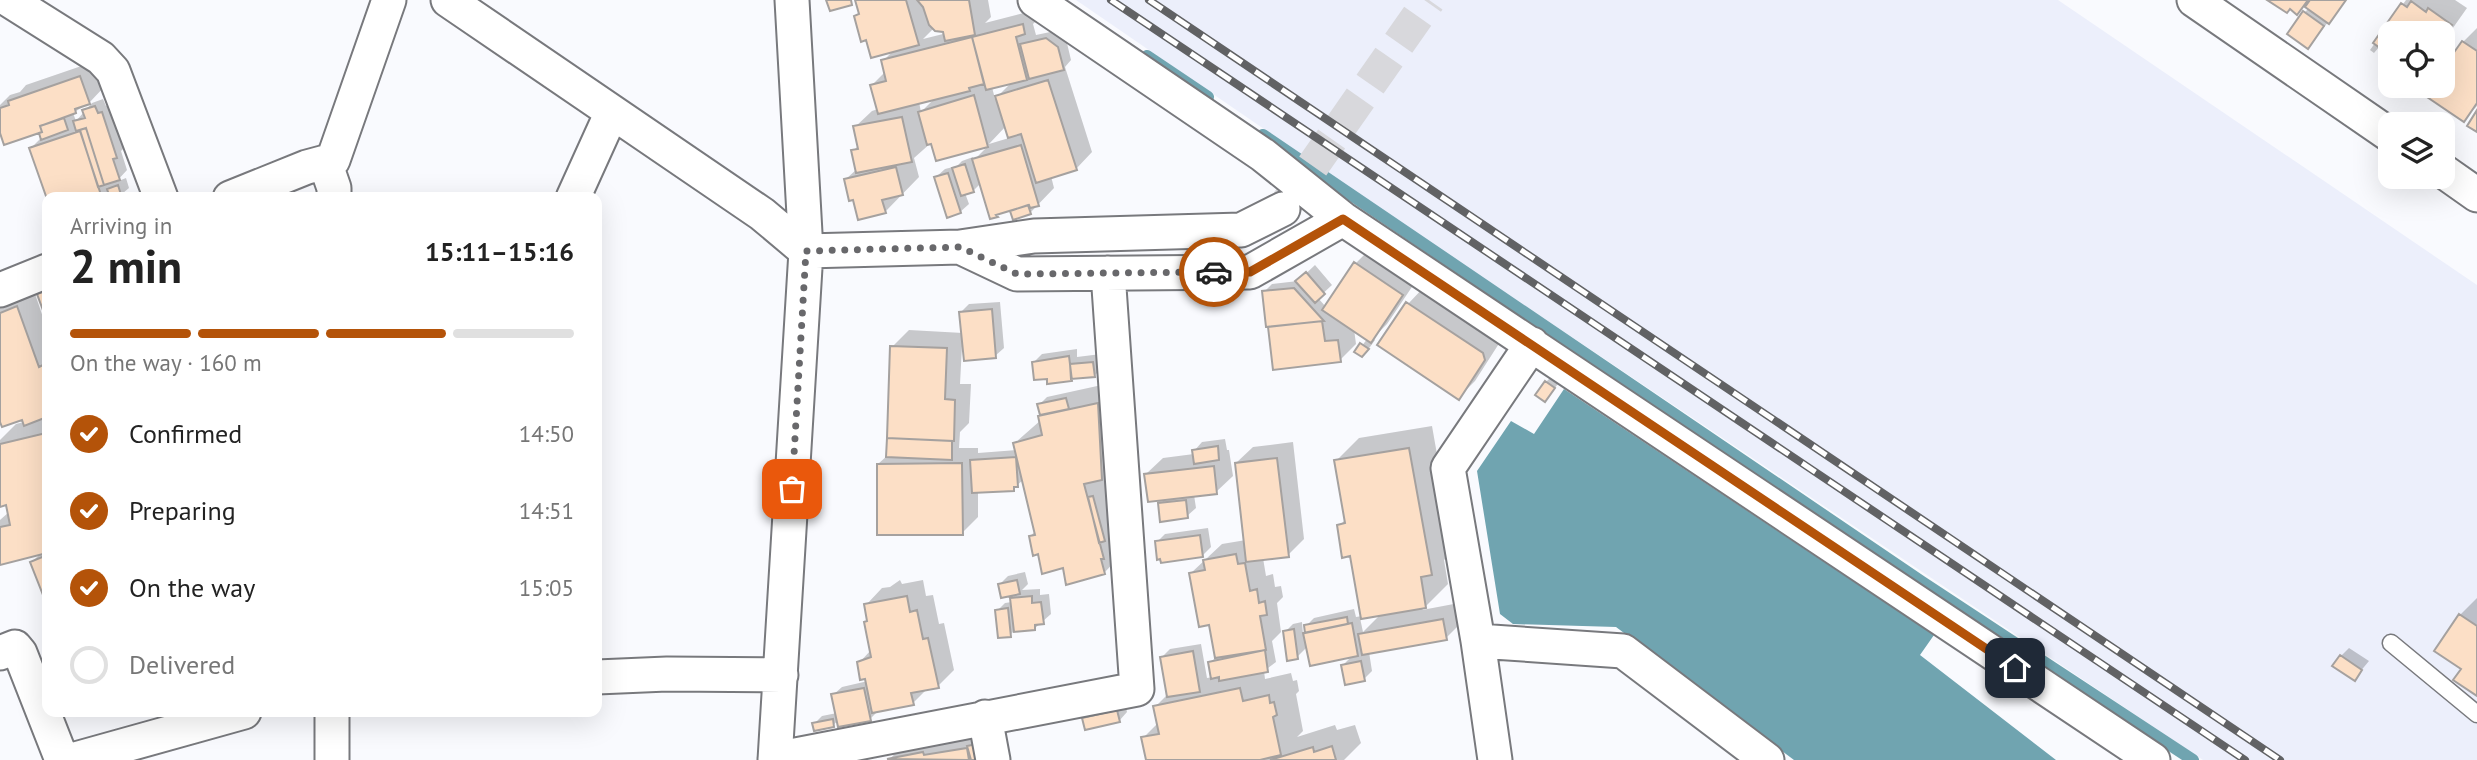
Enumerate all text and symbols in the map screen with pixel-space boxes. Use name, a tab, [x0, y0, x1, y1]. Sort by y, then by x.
map controls	[2378, 21, 2455, 189]
button: locate	[2378, 21, 2455, 98]
button: layers	[2378, 112, 2455, 189]
text: Arriving in	[70, 211, 172, 240]
text: 15:11–15:16	[425, 235, 574, 268]
text: 2 min	[70, 236, 182, 296]
courier	[1179, 237, 1249, 307]
icon: car	[1195, 253, 1233, 291]
text: On the way · 160 m	[70, 348, 262, 377]
icon: check	[70, 415, 108, 453]
text: Confirmed	[129, 417, 242, 450]
text: 14:50	[519, 419, 574, 448]
pin	[762, 459, 822, 519]
icon: bag	[773, 470, 811, 508]
icon: check	[70, 492, 108, 530]
text: Preparing	[129, 494, 236, 527]
text: 14:51	[519, 496, 574, 525]
icon: check	[70, 569, 108, 607]
text: On the way	[129, 571, 255, 604]
text: 15:05	[519, 573, 574, 602]
pin	[1985, 638, 2045, 698]
text: Delivered	[129, 648, 235, 681]
icon: home	[1996, 649, 2034, 687]

